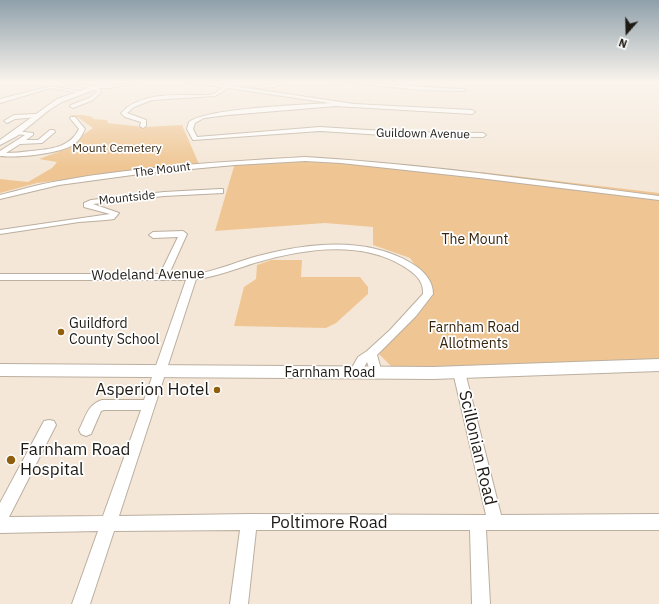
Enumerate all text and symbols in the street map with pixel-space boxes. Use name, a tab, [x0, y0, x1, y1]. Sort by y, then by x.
north arrow	[607, 12, 647, 52]
text: N	[617, 35, 629, 51]
street label: Guildown Avenue	[376, 126, 470, 142]
park label: Mount Cemetery	[72, 142, 162, 156]
street label: The Mount	[133, 159, 191, 181]
street label: Mountside	[98, 188, 156, 208]
park label: The Mount	[442, 232, 508, 248]
street label: Wodeland Avenue	[91, 266, 205, 284]
place label: Guildford County School	[69, 316, 159, 348]
park label: Farnham Road Allotments	[429, 320, 519, 352]
marker: Guildford County School	[56, 327, 66, 337]
street label: Farnham Road	[285, 365, 375, 381]
place label: Asperion Hotel	[96, 380, 209, 400]
marker: Asperion Hotel	[212, 385, 222, 395]
street label: Scillonian Road	[454, 389, 500, 507]
place label: Farnham Road Hospital	[20, 440, 130, 480]
marker: Farnham Road Hospital	[5, 454, 17, 466]
street label: Poltimore Road	[270, 513, 388, 533]

